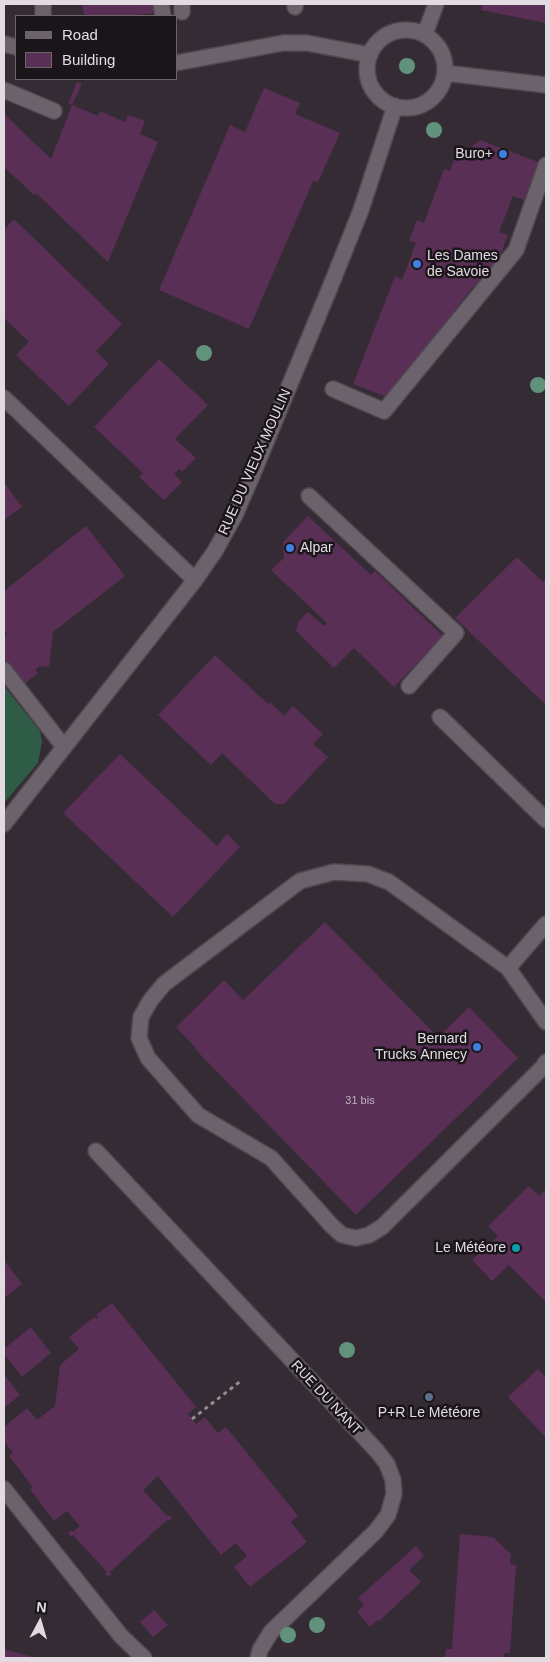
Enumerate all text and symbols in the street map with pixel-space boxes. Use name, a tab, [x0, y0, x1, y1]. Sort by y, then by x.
legend	[15, 15, 178, 80]
text: Road	[62, 26, 98, 43]
text: Building	[62, 51, 115, 68]
place label: Buro+	[455, 146, 493, 162]
marker: Buro+	[497, 148, 509, 160]
place label: Les Dames de Savoie	[427, 248, 498, 280]
marker: Les Dames de Savoie	[411, 258, 423, 270]
street label: RUE DU VIEUX MOULIN	[215, 386, 295, 538]
place label: Alpar	[300, 540, 333, 556]
marker: Alpar	[284, 542, 296, 554]
place label: Bernard Trucks Annecy	[375, 1031, 467, 1064]
marker: Bernard Trucks Annecy	[471, 1041, 483, 1053]
house number: 31 bis	[345, 1094, 375, 1108]
place label: Le Météore	[435, 1240, 506, 1256]
marker: Le Météore	[510, 1242, 522, 1254]
street label: RUE DU NANT	[287, 1357, 365, 1439]
marker: P+R Le Météore	[423, 1391, 435, 1403]
place label: P+R Le Météore	[378, 1405, 480, 1421]
north arrow	[15, 1597, 65, 1647]
text: N	[36, 1599, 47, 1616]

